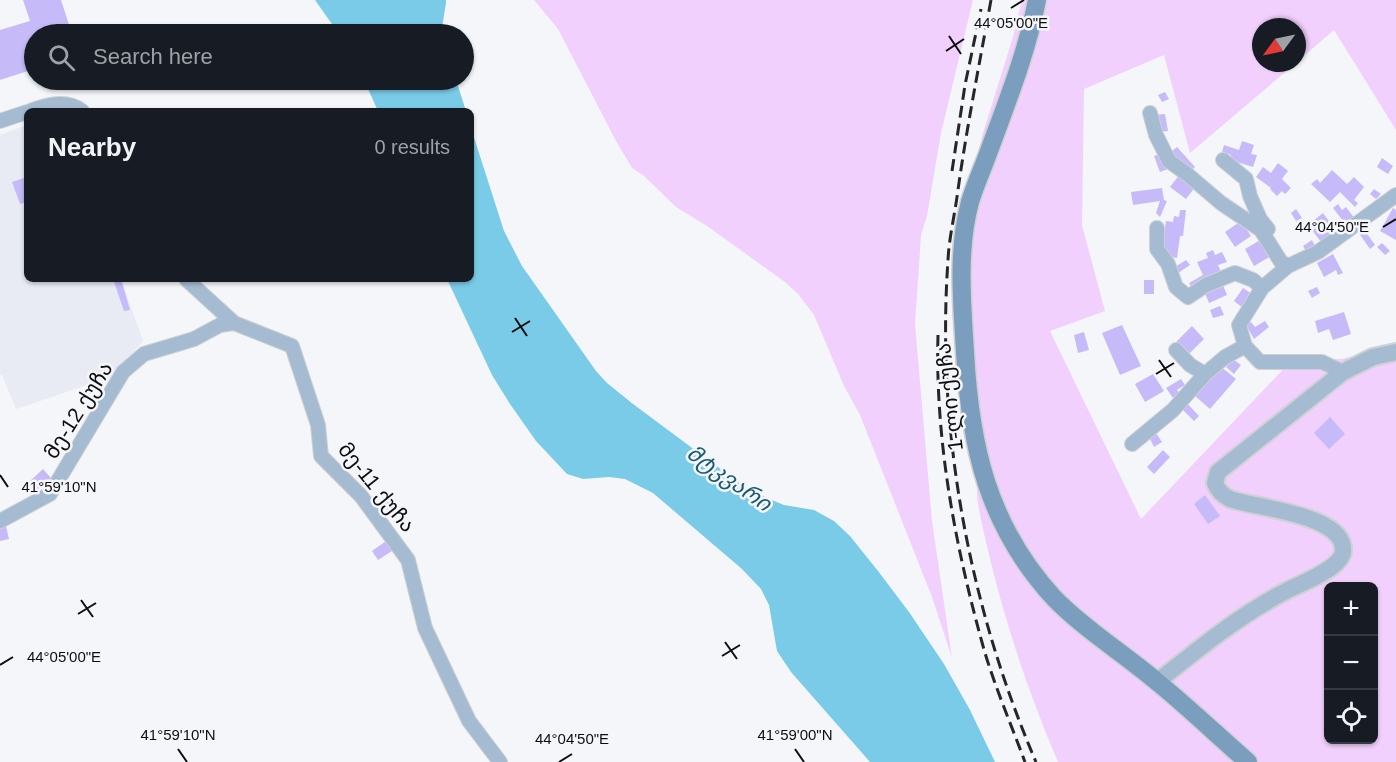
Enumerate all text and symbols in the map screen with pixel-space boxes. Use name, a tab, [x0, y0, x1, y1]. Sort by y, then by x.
text: 44°05'00"E	[974, 14, 1048, 31]
north arrow	[1252, 18, 1306, 72]
search box	[24, 24, 474, 90]
icon: search	[45, 41, 78, 74]
text: Search here	[93, 44, 213, 69]
text: Nearby	[48, 132, 136, 162]
text: 0 results	[374, 136, 450, 158]
text: 44°04'50"E	[1295, 218, 1369, 235]
street label: 1-ლი ქუჩა	[931, 342, 969, 452]
street label: მე-12 ქუჩა	[39, 357, 118, 463]
street label: მე-11 ქუჩა	[333, 438, 420, 537]
water label: მტკვარი	[681, 440, 777, 518]
text: 41°59'10"N	[21, 478, 97, 495]
map controls	[1324, 582, 1378, 744]
button: +	[1324, 582, 1378, 636]
button: −	[1324, 636, 1378, 690]
text: 44°05'00"E	[27, 648, 101, 665]
button: locate	[1324, 690, 1378, 744]
text: 41°59'10"N	[140, 726, 216, 743]
text: 41°59'00"N	[757, 726, 833, 743]
text: 44°04'50"E	[535, 730, 609, 747]

